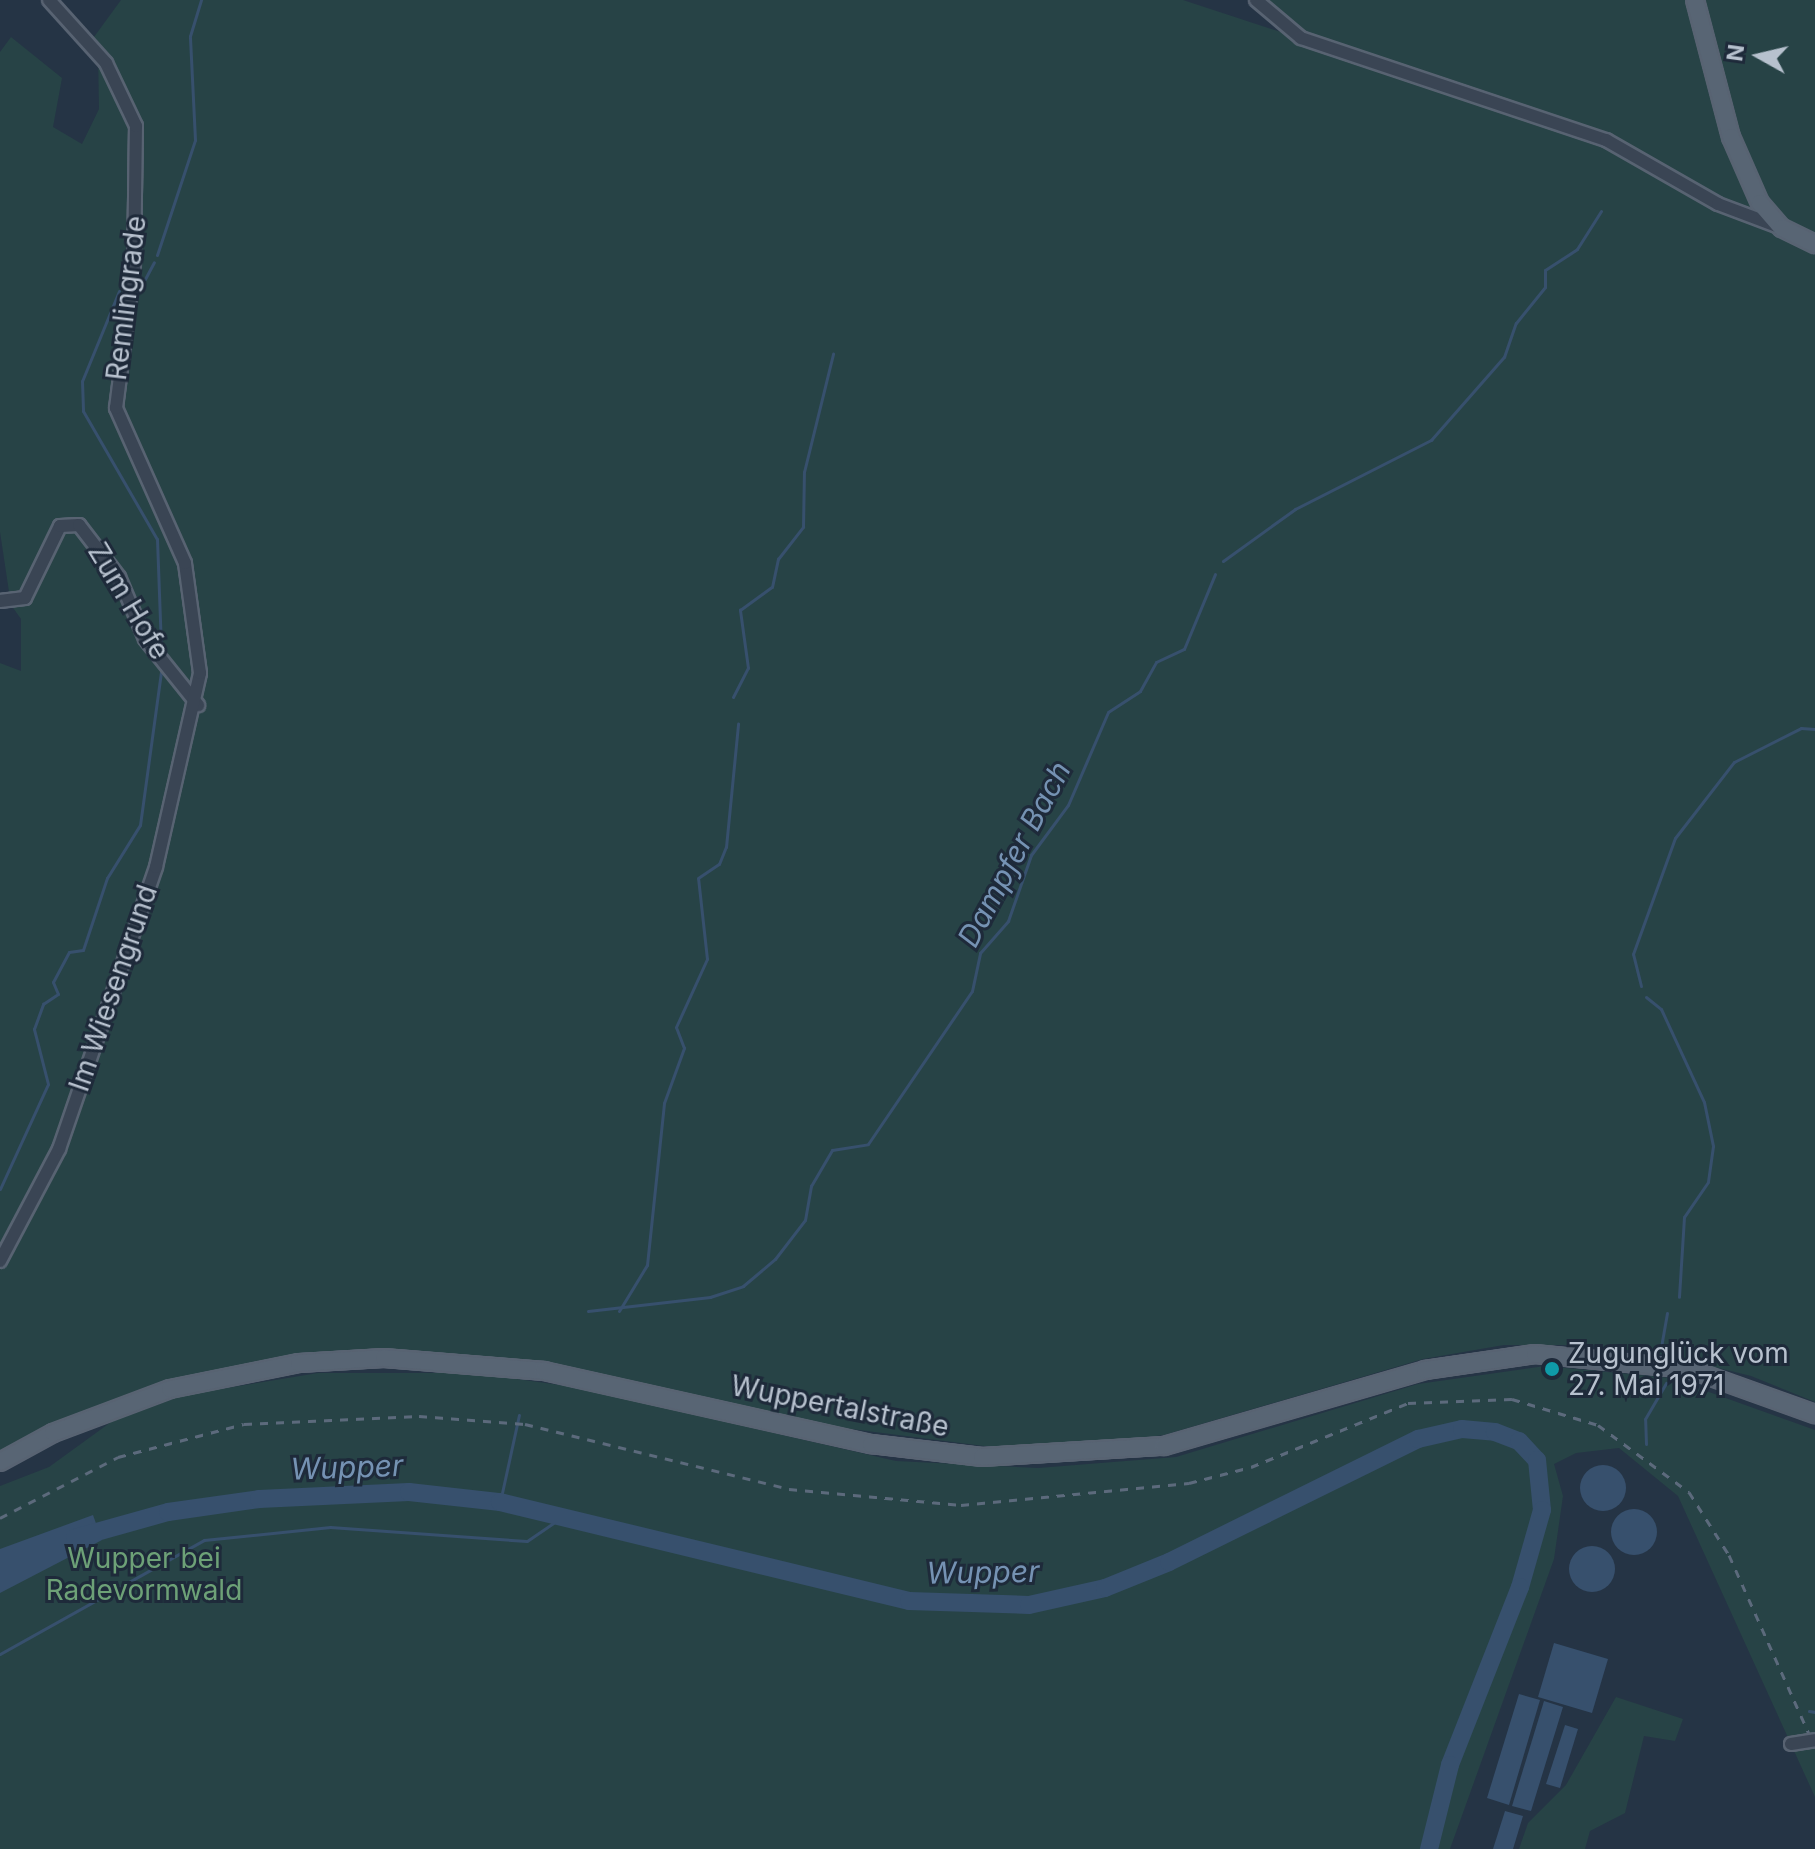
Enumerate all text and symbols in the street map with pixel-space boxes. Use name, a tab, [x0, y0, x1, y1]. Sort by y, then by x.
north arrow	[1719, 16, 1799, 96]
text: N	[1721, 43, 1749, 63]
street label: Remlingrade	[99, 214, 153, 382]
street label: Zum Hofe	[81, 537, 177, 665]
water label: Dampfer Bach	[950, 755, 1078, 953]
street label: Im Wiesengrund	[62, 880, 164, 1096]
place label: Zugunglück vom 27. Mai 1971	[1568, 1336, 1789, 1402]
marker: Zugunglück vom 27. Mai 1971	[1543, 1360, 1561, 1378]
street label: Wuppertalstraße	[728, 1368, 952, 1444]
water label: Wupper	[290, 1447, 404, 1487]
park label: Wupper bei Radevormwald	[46, 1541, 242, 1607]
water label: Wupper	[926, 1553, 1040, 1591]

